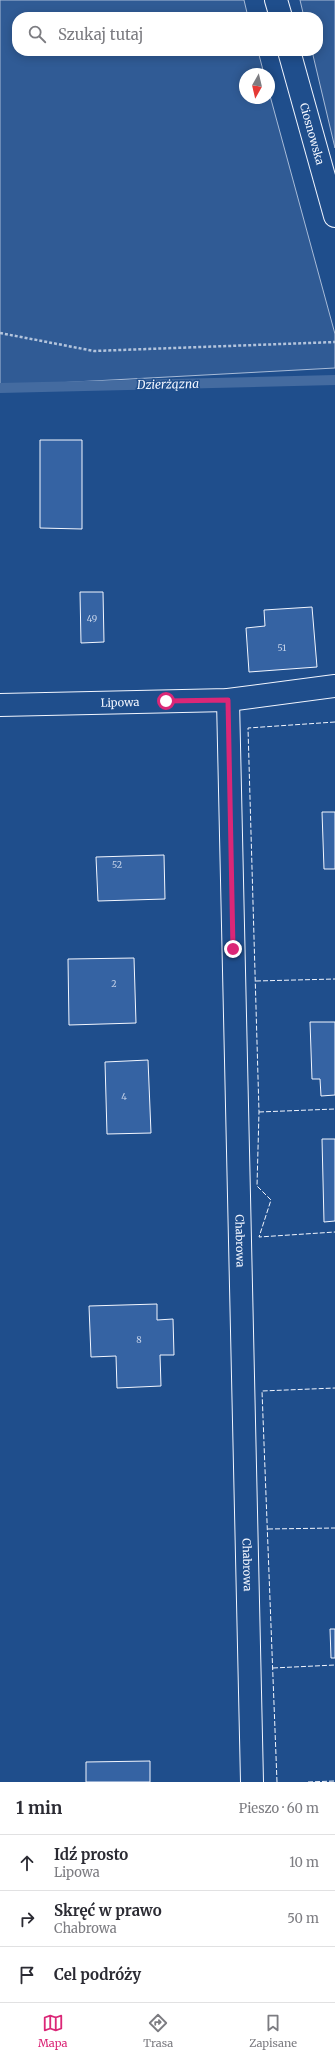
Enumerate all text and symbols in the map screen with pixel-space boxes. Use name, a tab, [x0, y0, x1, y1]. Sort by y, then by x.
search box	[12, 12, 323, 56]
icon: search	[26, 23, 48, 45]
text: Szukaj tutaj	[58, 25, 143, 44]
north arrow	[239, 68, 275, 104]
street label: Ciosnowska	[297, 101, 327, 166]
water label: Dzierżązna	[136, 376, 199, 392]
house number: 49	[87, 613, 97, 624]
house number: 51	[278, 642, 286, 653]
route start	[157, 692, 175, 710]
street label: Lipowa	[100, 695, 140, 710]
house number: 52	[112, 859, 122, 870]
route end	[224, 940, 242, 958]
house number: 2	[111, 978, 117, 989]
house number: 4	[121, 1091, 127, 1102]
street label: Chabrowa	[232, 1214, 248, 1268]
house number: 8	[136, 1334, 142, 1345]
street label: Chabrowa	[240, 1538, 255, 1592]
text: 1 min	[16, 1797, 62, 1819]
text: Pieszo · 60 m	[239, 1800, 319, 1817]
text: Idź prosto	[54, 1845, 128, 1864]
icon: ahead	[16, 1852, 38, 1874]
text: 10 m	[289, 1854, 319, 1871]
text: Lipowa	[54, 1864, 100, 1881]
text: Skręć w prawo	[54, 1901, 162, 1920]
icon: right	[16, 1908, 38, 1930]
text: 50 m	[287, 1910, 319, 1927]
text: Chabrowa	[54, 1920, 117, 1937]
icon: arrive	[16, 1964, 38, 1986]
text: Cel podróży	[54, 1965, 141, 1984]
tab: Mapa	[38, 2012, 67, 2050]
tab: Trasa	[143, 2012, 173, 2050]
tab: Zapisane	[249, 2012, 297, 2050]

